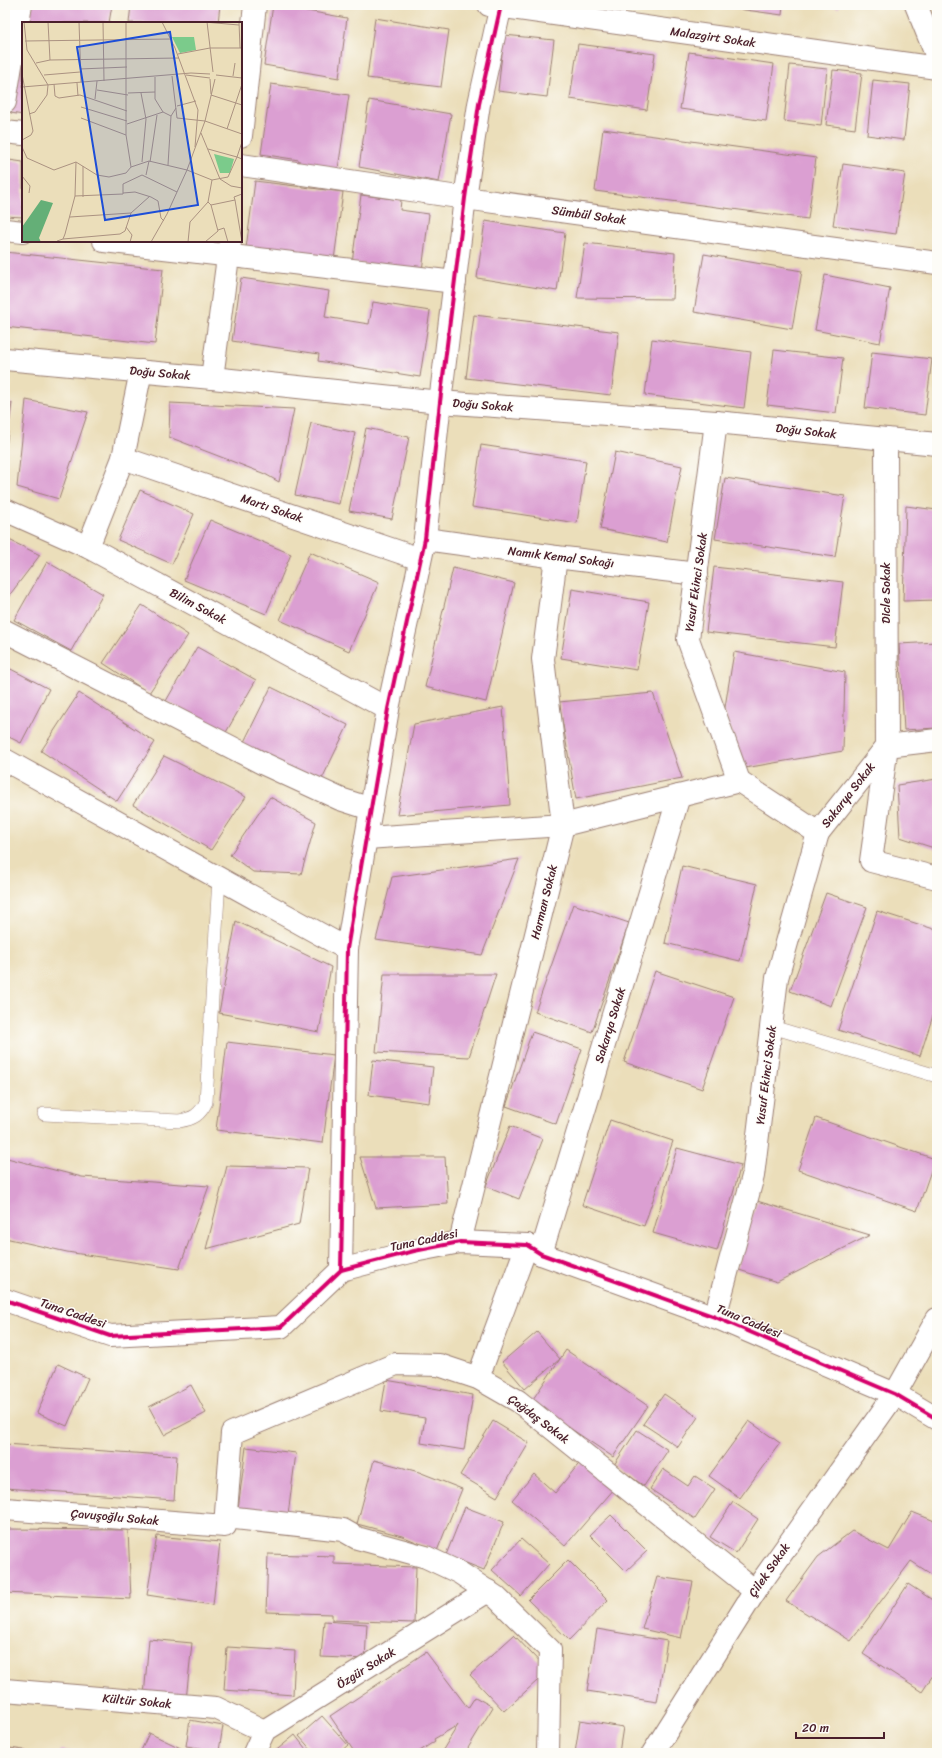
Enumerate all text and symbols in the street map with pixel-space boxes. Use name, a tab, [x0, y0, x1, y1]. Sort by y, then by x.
street label: Malazgirt Sokak	[669, 20, 758, 54]
inset map	[22, 22, 242, 242]
street label: Sümbül Sokak	[550, 199, 628, 231]
street label: Doğu Sokak	[129, 359, 192, 387]
street label: Doğu Sokak	[452, 392, 515, 418]
street label: Doğu Sokak	[774, 417, 838, 445]
street label: Martı Sokak	[238, 487, 307, 529]
street label: Yusuf Ekinci Sokak	[678, 530, 714, 633]
street label: Namık Kemal Sokağı	[507, 540, 615, 574]
street label: Dicle Sokak	[875, 562, 897, 624]
street label: Bilim Sokak	[165, 582, 231, 631]
street label: Sakarya Sokak	[815, 757, 881, 833]
street label: Harman Sokak	[524, 862, 564, 942]
street label: Sakarya Sokak	[588, 984, 632, 1066]
street label: Yusuf Ekinci Sokak	[749, 1024, 783, 1126]
street label: Tuna Caddesi	[388, 1222, 461, 1258]
street label: Tuna Caddesi	[37, 1291, 110, 1335]
street label: Tuna Caddesi	[713, 1297, 786, 1345]
street label: Çağdaş Sokak	[503, 1388, 575, 1450]
street label: Çavuşoğlu Sokak	[70, 1502, 161, 1532]
street label: Çilek Sokak	[742, 1538, 796, 1602]
street label: Özgür Sokak	[332, 1641, 401, 1695]
street label: Kültür Sokak	[102, 1687, 173, 1715]
scale bar	[796, 1714, 884, 1740]
text: 20 m	[802, 1717, 829, 1739]

